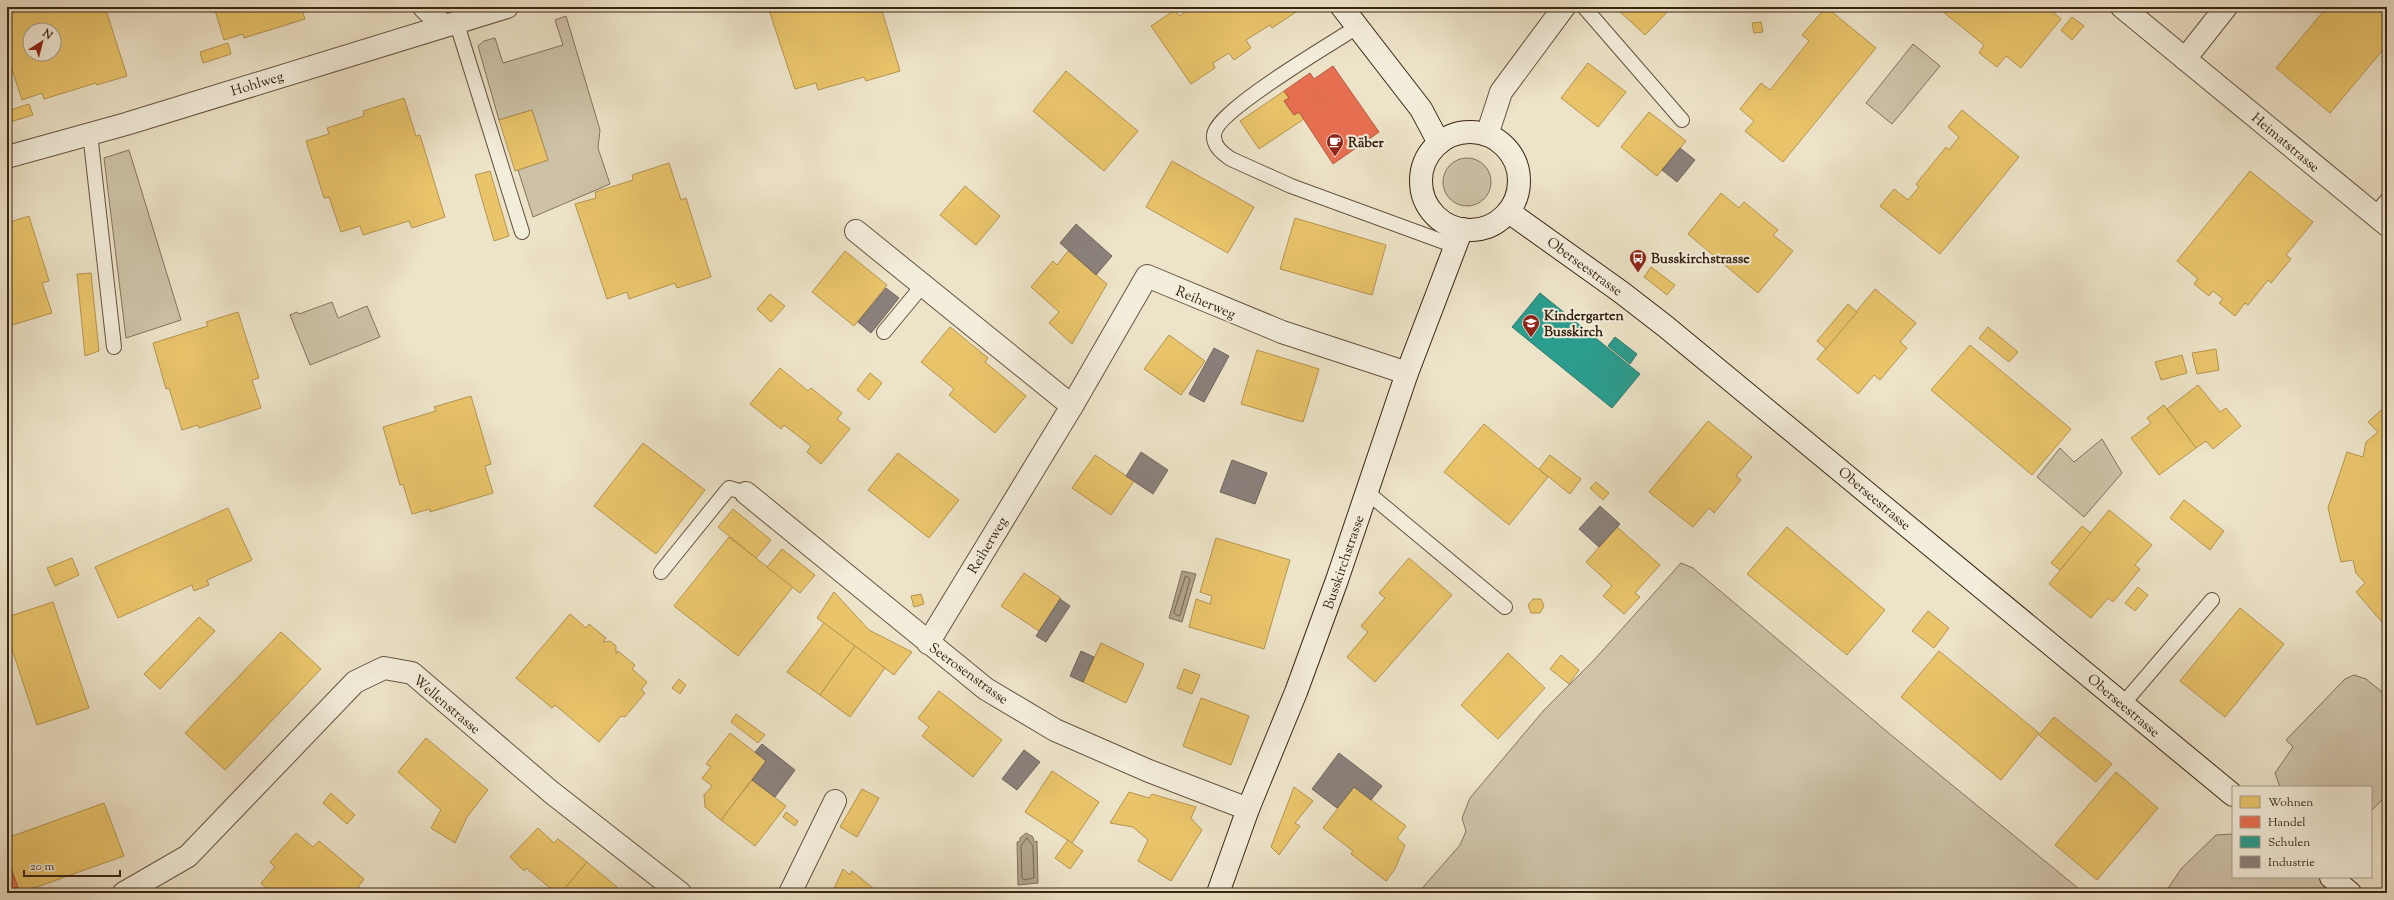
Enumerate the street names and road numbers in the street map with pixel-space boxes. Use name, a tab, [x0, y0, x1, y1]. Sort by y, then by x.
street label: Hohlweg	[229, 67, 287, 102]
street label: Heimatstrasse	[2246, 109, 2323, 178]
street label: Oberseestrasse	[1542, 233, 1626, 302]
street label: Reiherweg	[1172, 282, 1238, 326]
street label: Oberseestrasse	[1833, 463, 1914, 536]
street label: Busskirchstrasse	[1319, 513, 1370, 613]
street label: Reiherweg	[964, 514, 1014, 578]
street label: Seerosenstrasse	[924, 639, 1012, 710]
street label: Oberseestrasse	[2082, 670, 2163, 743]
street label: Wellenstrasse	[408, 671, 484, 740]

